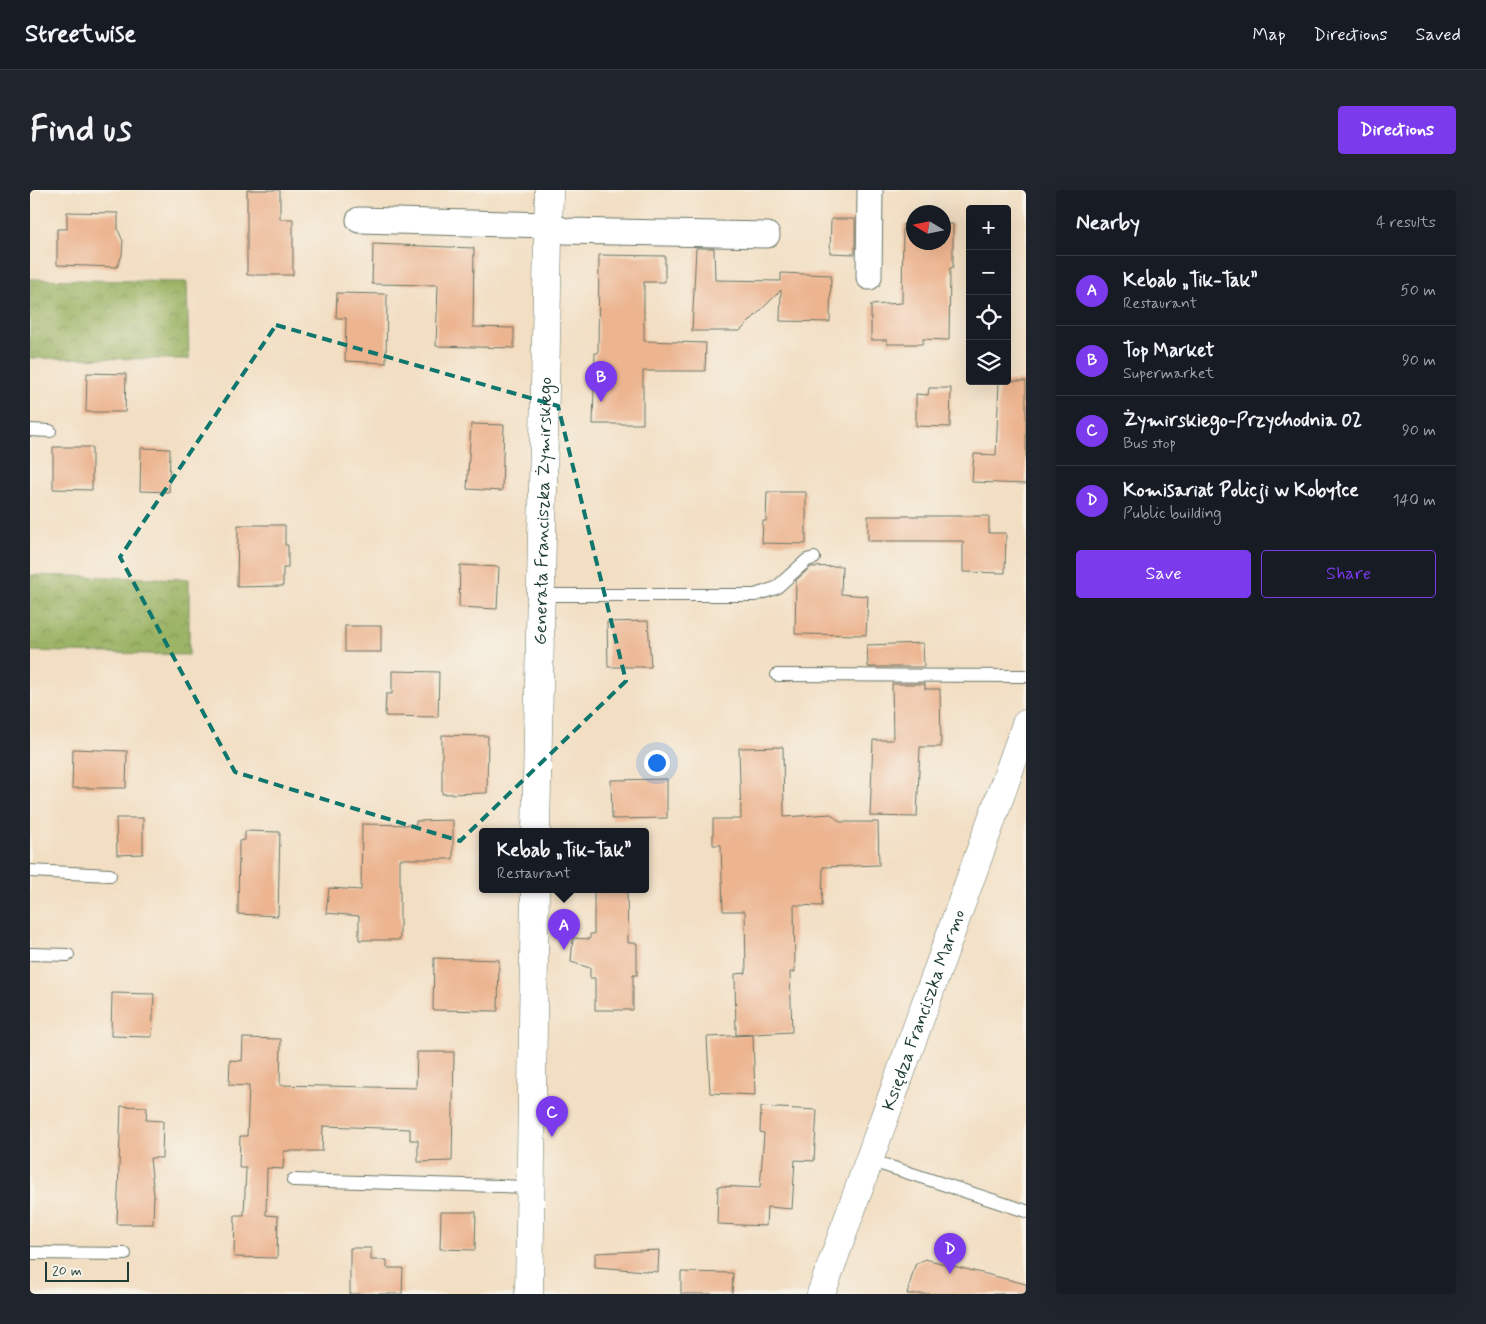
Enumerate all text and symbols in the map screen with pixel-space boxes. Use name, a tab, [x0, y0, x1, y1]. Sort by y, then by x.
text: Streetwise	[25, 19, 136, 50]
text: Map	[1253, 23, 1286, 47]
text: Directions	[1314, 23, 1388, 47]
text: Saved	[1416, 23, 1461, 47]
button: Directions	[1338, 106, 1456, 154]
text: Find us	[30, 107, 132, 153]
north arrow	[906, 205, 951, 250]
map controls	[966, 205, 1011, 385]
button: +	[966, 205, 1011, 250]
text: Nearby	[1076, 209, 1140, 237]
text: 4 results	[1376, 212, 1436, 233]
button: −	[966, 250, 1011, 295]
text: Kebab „Tik-Tak”	[1123, 268, 1258, 293]
text: A	[1087, 280, 1097, 301]
text: 50 m	[1400, 280, 1436, 301]
text: Restaurant	[1123, 293, 1197, 314]
button: locate	[966, 295, 1011, 340]
text: Top Market	[1123, 338, 1214, 363]
button: layers	[966, 340, 1011, 385]
text: B	[1087, 350, 1097, 371]
text: 90 m	[1402, 350, 1436, 371]
pin: B	[585, 361, 617, 402]
text: Supermarket	[1123, 363, 1214, 384]
street label: Generała Franciszka Żymirskiego	[529, 377, 559, 645]
text: Żymirskiego-Przychodnia 02	[1123, 408, 1362, 433]
text: C	[1086, 420, 1098, 441]
text: 90 m	[1402, 420, 1436, 441]
text: Bus stop	[1123, 433, 1176, 454]
text: Komisariat Policji w Kobyłce	[1123, 478, 1359, 503]
text: D	[1086, 490, 1098, 511]
text: 140 m	[1392, 490, 1436, 511]
text: Public building	[1123, 503, 1222, 524]
button: Save	[1076, 550, 1251, 598]
button: Share	[1261, 550, 1436, 598]
your location	[644, 750, 670, 776]
popup	[479, 828, 649, 893]
text: Kebab „Tik-Tak”	[497, 838, 631, 863]
text: Restaurant	[497, 863, 571, 884]
street label: Księdza Franciszka Marmo	[877, 906, 971, 1114]
pin: A	[548, 909, 580, 950]
pin: C	[536, 1096, 568, 1137]
pin: D	[934, 1233, 966, 1274]
scale bar	[45, 1259, 129, 1282]
text: 20 m	[52, 1262, 82, 1280]

